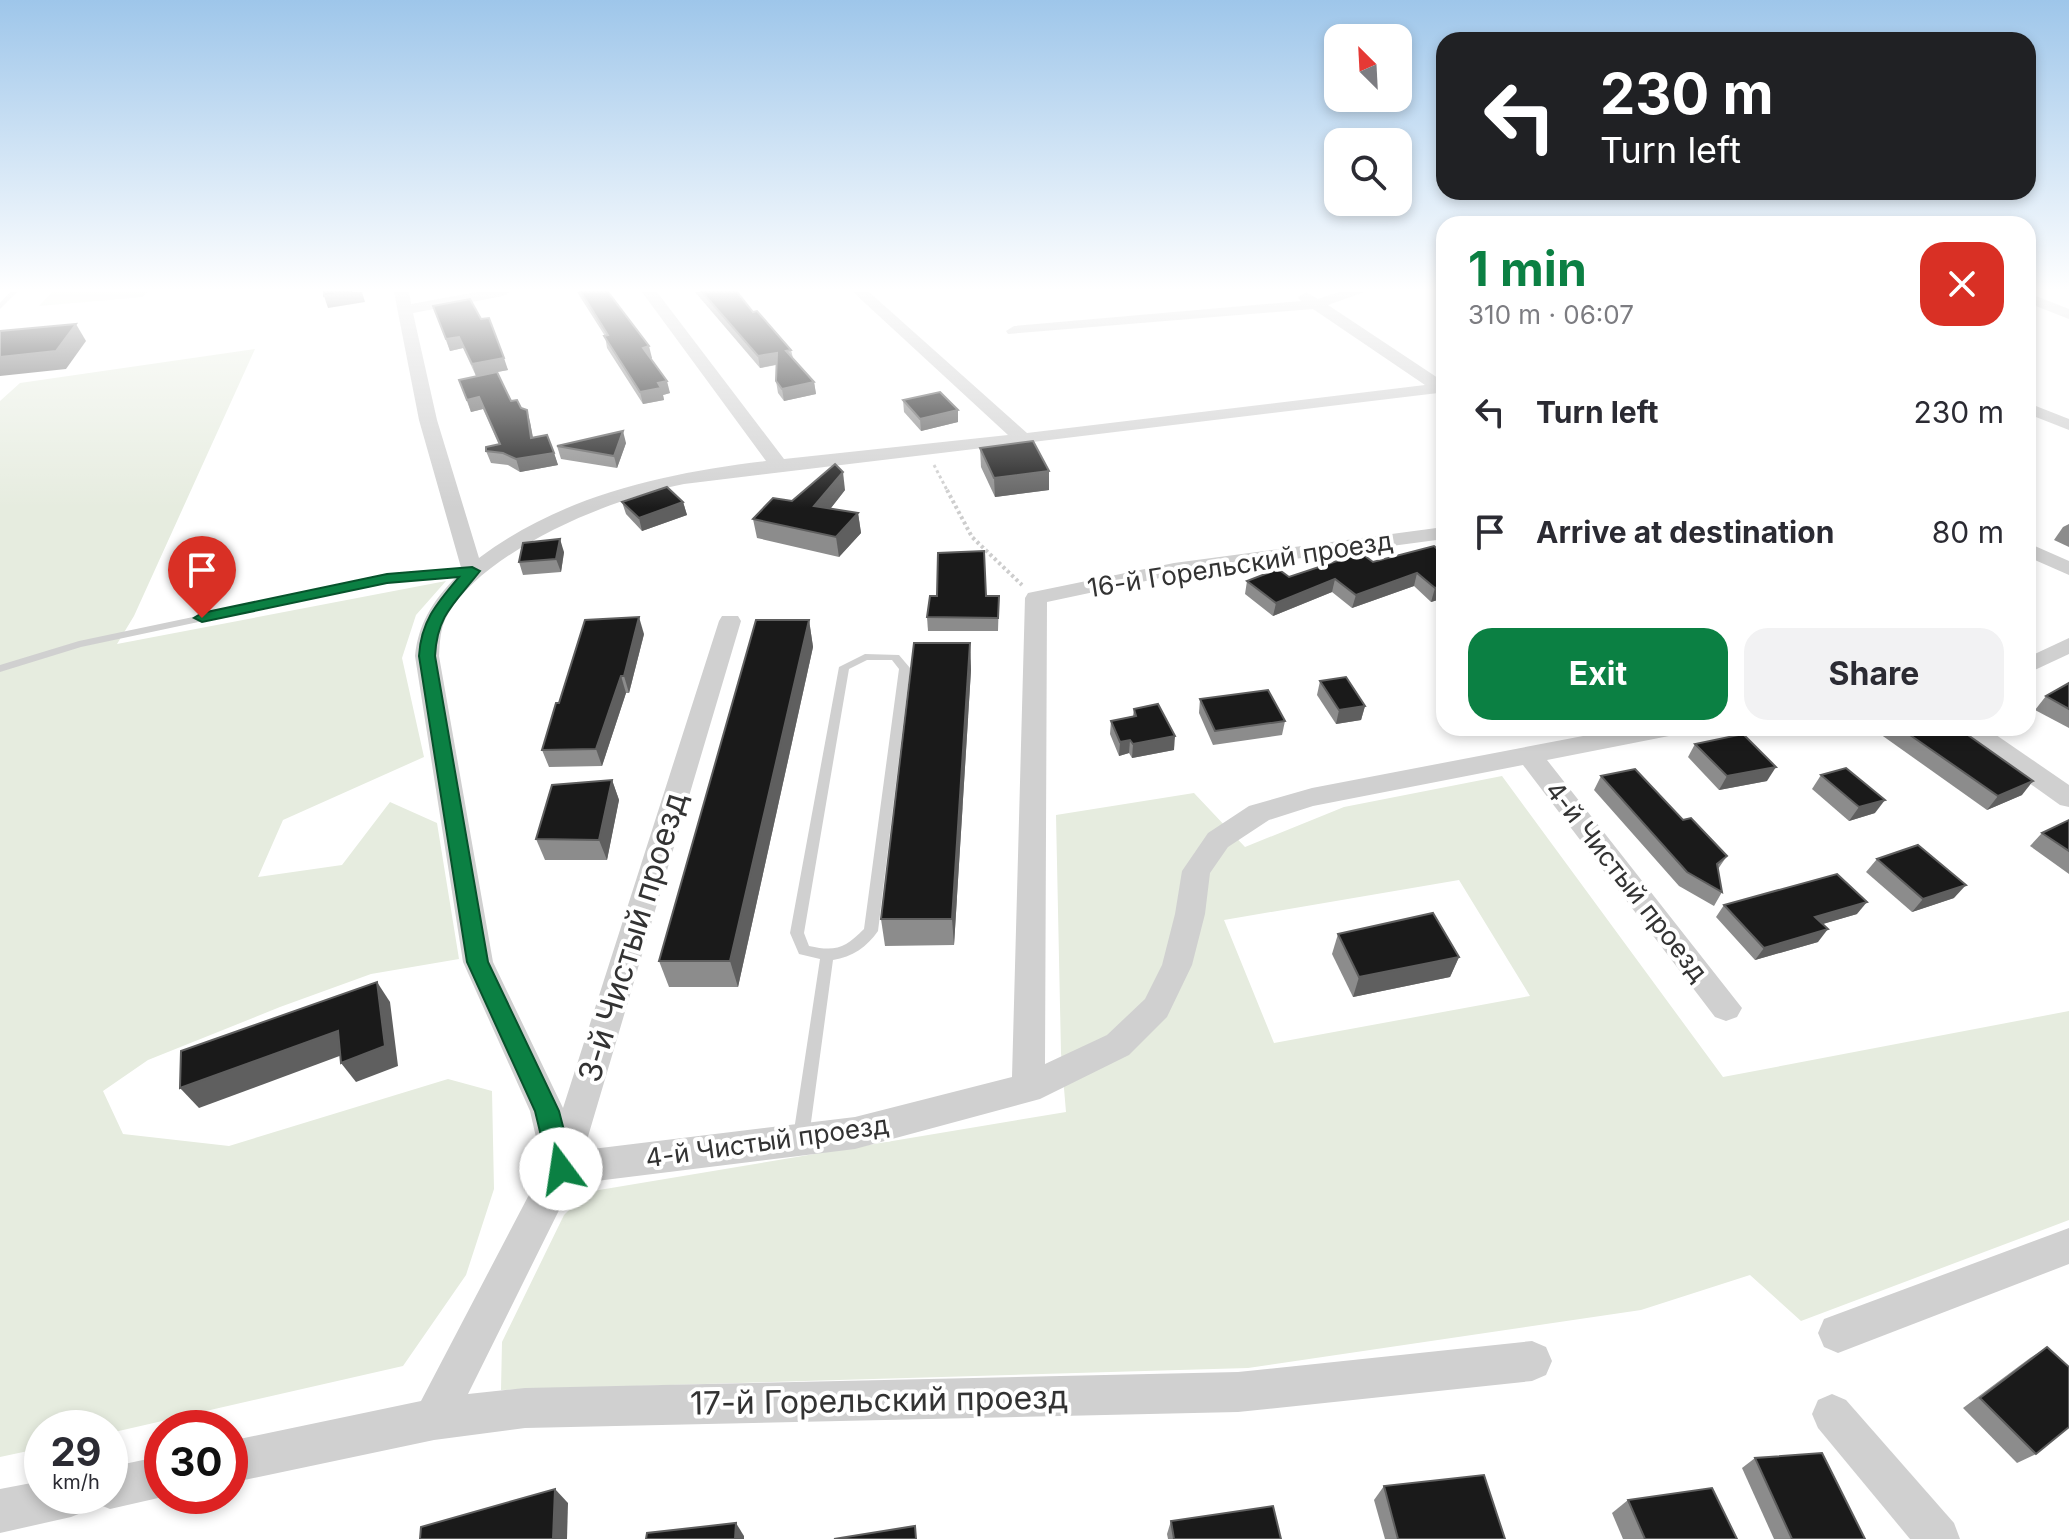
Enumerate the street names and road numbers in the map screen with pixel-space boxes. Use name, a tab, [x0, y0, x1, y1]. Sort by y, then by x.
street label: 16-й Горельский проезд	[1085, 525, 1395, 603]
street label: 4-й Чистый проезд	[1539, 775, 1715, 987]
street label: 3-й Чистый проезд	[569, 787, 695, 1087]
street label: 4-й Чистый проезд	[643, 1109, 891, 1173]
street label: 17-й Горельский проезд	[690, 1377, 1068, 1423]

